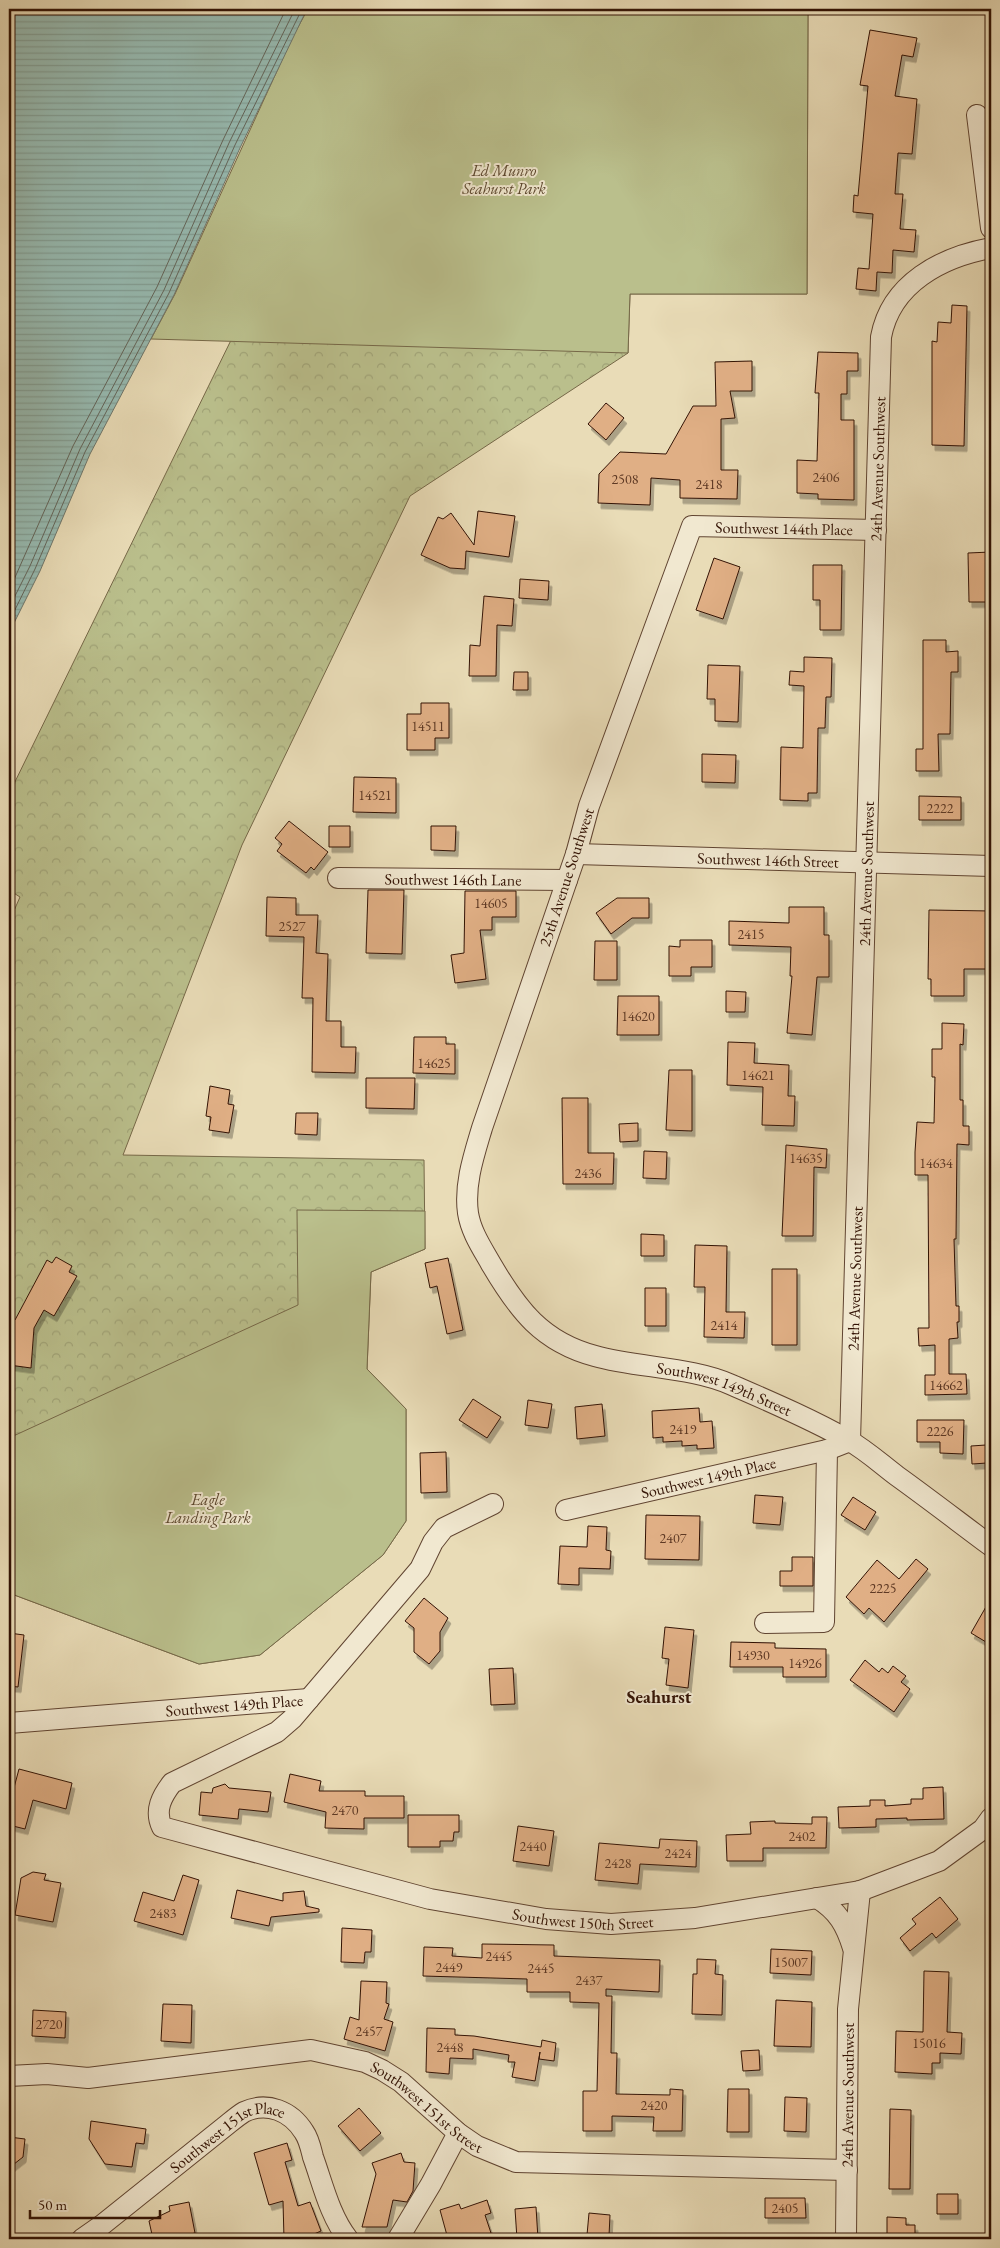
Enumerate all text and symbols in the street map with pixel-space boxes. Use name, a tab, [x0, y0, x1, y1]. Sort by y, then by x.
park label: Ed Munro Seahurst Park	[461, 160, 547, 199]
street label: 24th Avenue Southwest	[865, 396, 890, 542]
house number: 2406	[813, 468, 840, 486]
house number: 2508	[612, 470, 639, 488]
house number: 2418	[696, 475, 723, 493]
street label: Southwest 144th Place	[715, 517, 853, 540]
house number: 14511	[411, 717, 445, 735]
house number: 14521	[358, 786, 392, 804]
house number: 2222	[927, 799, 954, 817]
street label: 24th Avenue Southwest	[854, 801, 879, 946]
street label: 25th Avenue Southwest	[534, 805, 599, 949]
street label: Southwest 146th Street	[697, 848, 839, 873]
street label: Southwest 146th Lane	[384, 868, 522, 891]
house number: 14605	[474, 894, 508, 912]
house number: 2527	[279, 917, 306, 935]
house number: 2415	[738, 925, 764, 943]
house number: 14620	[621, 1007, 655, 1025]
house number: 14625	[417, 1054, 451, 1072]
house number: 14621	[741, 1066, 775, 1084]
house number: 14635	[789, 1149, 823, 1167]
house number: 14634	[919, 1154, 953, 1172]
house number: 2436	[575, 1164, 602, 1182]
street label: 24th Avenue Southwest	[843, 1206, 868, 1351]
house number: 2414	[711, 1316, 738, 1334]
street label: Southwest 149th Street	[655, 1357, 795, 1421]
house number: 14662	[929, 1376, 963, 1394]
house number: 2419	[670, 1420, 697, 1438]
house number: 2226	[927, 1422, 954, 1440]
street label: Southwest 149th Place	[639, 1452, 778, 1503]
park label: Eagle Landing Park	[164, 1489, 251, 1528]
house number: 2407	[660, 1529, 687, 1547]
house number: 2225	[870, 1579, 896, 1597]
house number: 14930	[736, 1646, 770, 1664]
house number: 14926	[788, 1654, 822, 1672]
district label: Seahurst	[626, 1685, 692, 1708]
street label: Southwest 149th Place	[165, 1690, 304, 1721]
house number: 2470	[332, 1801, 359, 1819]
house number: 2402	[789, 1827, 816, 1845]
house number: 2440	[520, 1837, 547, 1855]
house number: 2424	[665, 1844, 692, 1862]
house number: 2428	[605, 1854, 632, 1872]
street label: Southwest 150th Street	[511, 1903, 654, 1935]
house number: 2483	[150, 1904, 177, 1922]
house number: 2445	[486, 1947, 512, 1965]
house number: 15007	[774, 1953, 808, 1971]
house number: 2449	[436, 1958, 463, 1976]
house number: 2445	[528, 1959, 554, 1977]
house number: 2437	[576, 1971, 603, 1989]
house number: 2720	[36, 2015, 63, 2033]
house number: 2457	[356, 2022, 383, 2040]
street label: 24th Avenue Southwest	[837, 2023, 859, 2167]
house number: 15016	[912, 2034, 946, 2052]
house number: 2448	[437, 2038, 464, 2056]
street label: Southwest 151st Street	[367, 2056, 486, 2158]
house number: 2420	[641, 2096, 668, 2114]
street label: Southwest 151st Place	[165, 2097, 289, 2178]
scale bar	[30, 2188, 160, 2220]
text: 50 m	[38, 2195, 67, 2214]
house number: 2405	[772, 2199, 798, 2217]

